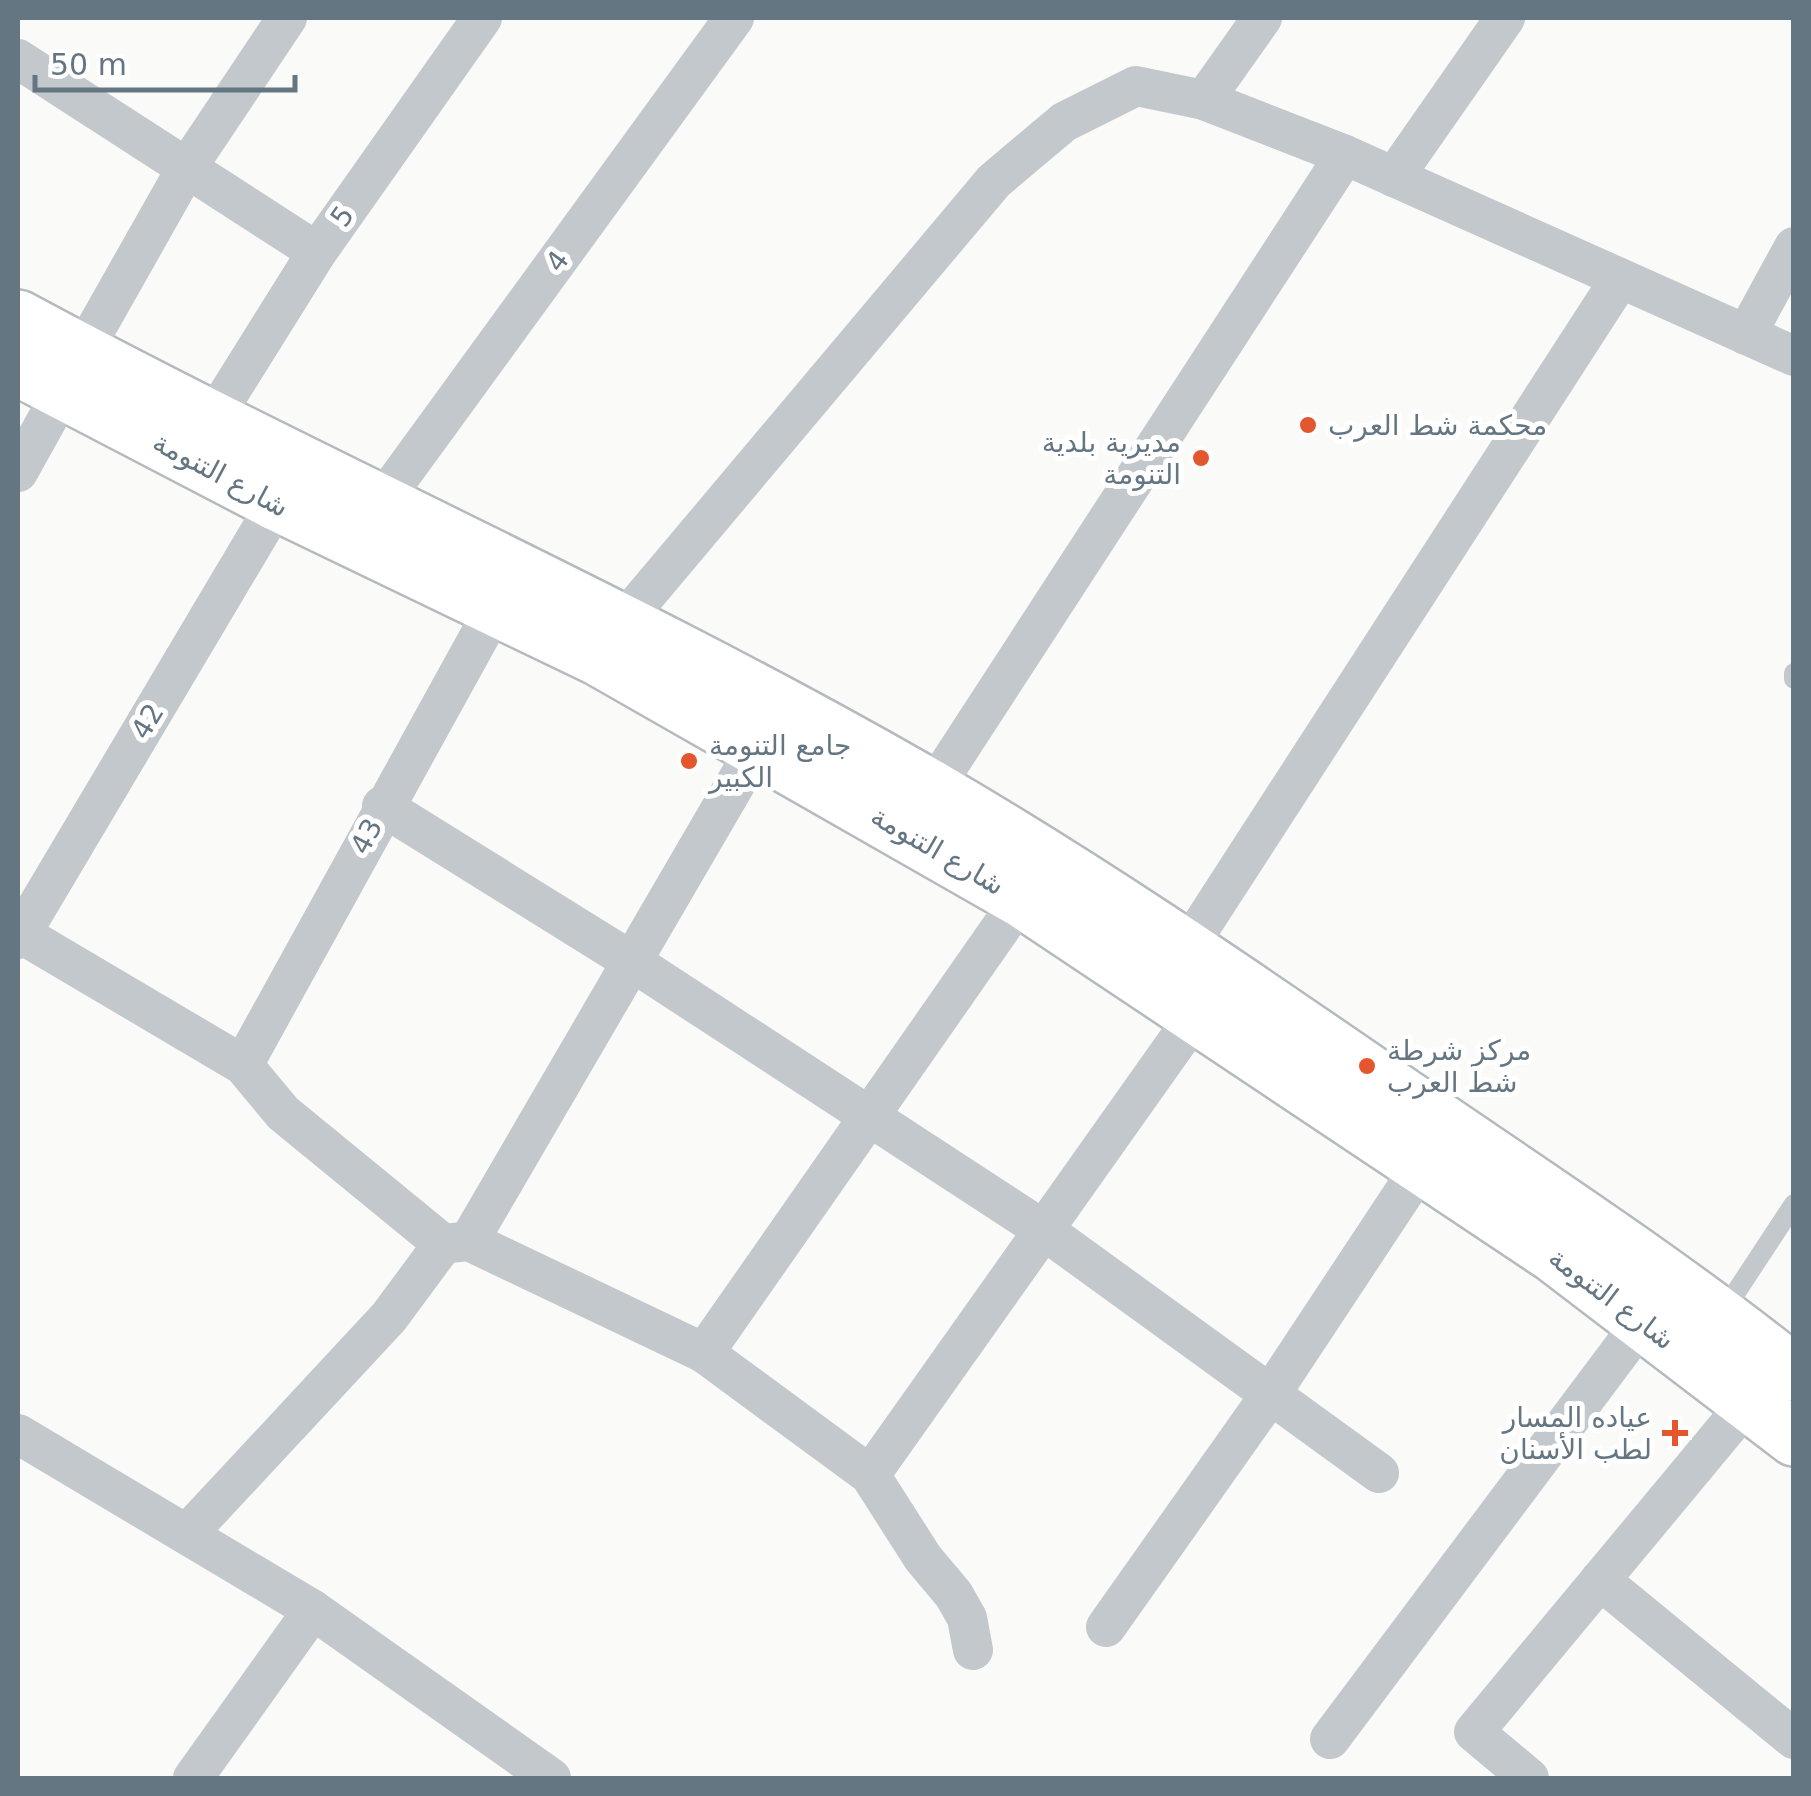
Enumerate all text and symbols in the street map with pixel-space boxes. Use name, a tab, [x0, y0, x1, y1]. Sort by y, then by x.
scale bar	[35, 30, 295, 92]
text: 50 m	[50, 47, 127, 82]
street label: 5	[324, 200, 361, 233]
street label: 4	[539, 244, 576, 278]
place label: محكمة شط العرب	[1328, 409, 1547, 442]
marker: محكمة شط العرب	[1297, 414, 1319, 436]
street label: شارع التنومة	[147, 425, 294, 524]
place label: مديرية بلدية التنومة	[1042, 426, 1181, 491]
marker: مديرية بلدية التنومة	[1190, 447, 1212, 469]
street label: 42	[124, 697, 171, 745]
place label: جامع التنومة الكبير	[707, 729, 851, 794]
marker: جامع التنومة الكبير	[678, 750, 700, 772]
street label: شارع التنومة	[865, 799, 1010, 902]
street label: 43	[344, 813, 389, 860]
place label: مركز شرطة شط العرب	[1387, 1034, 1531, 1099]
marker: مركز شرطة شط العرب	[1356, 1055, 1378, 1077]
street label: شارع التنومة	[1542, 1240, 1681, 1356]
place label: عياده المسار لطب الأسنان	[1499, 1401, 1652, 1466]
marker: عياده المسار لطب الأسنان	[1662, 1420, 1688, 1446]

